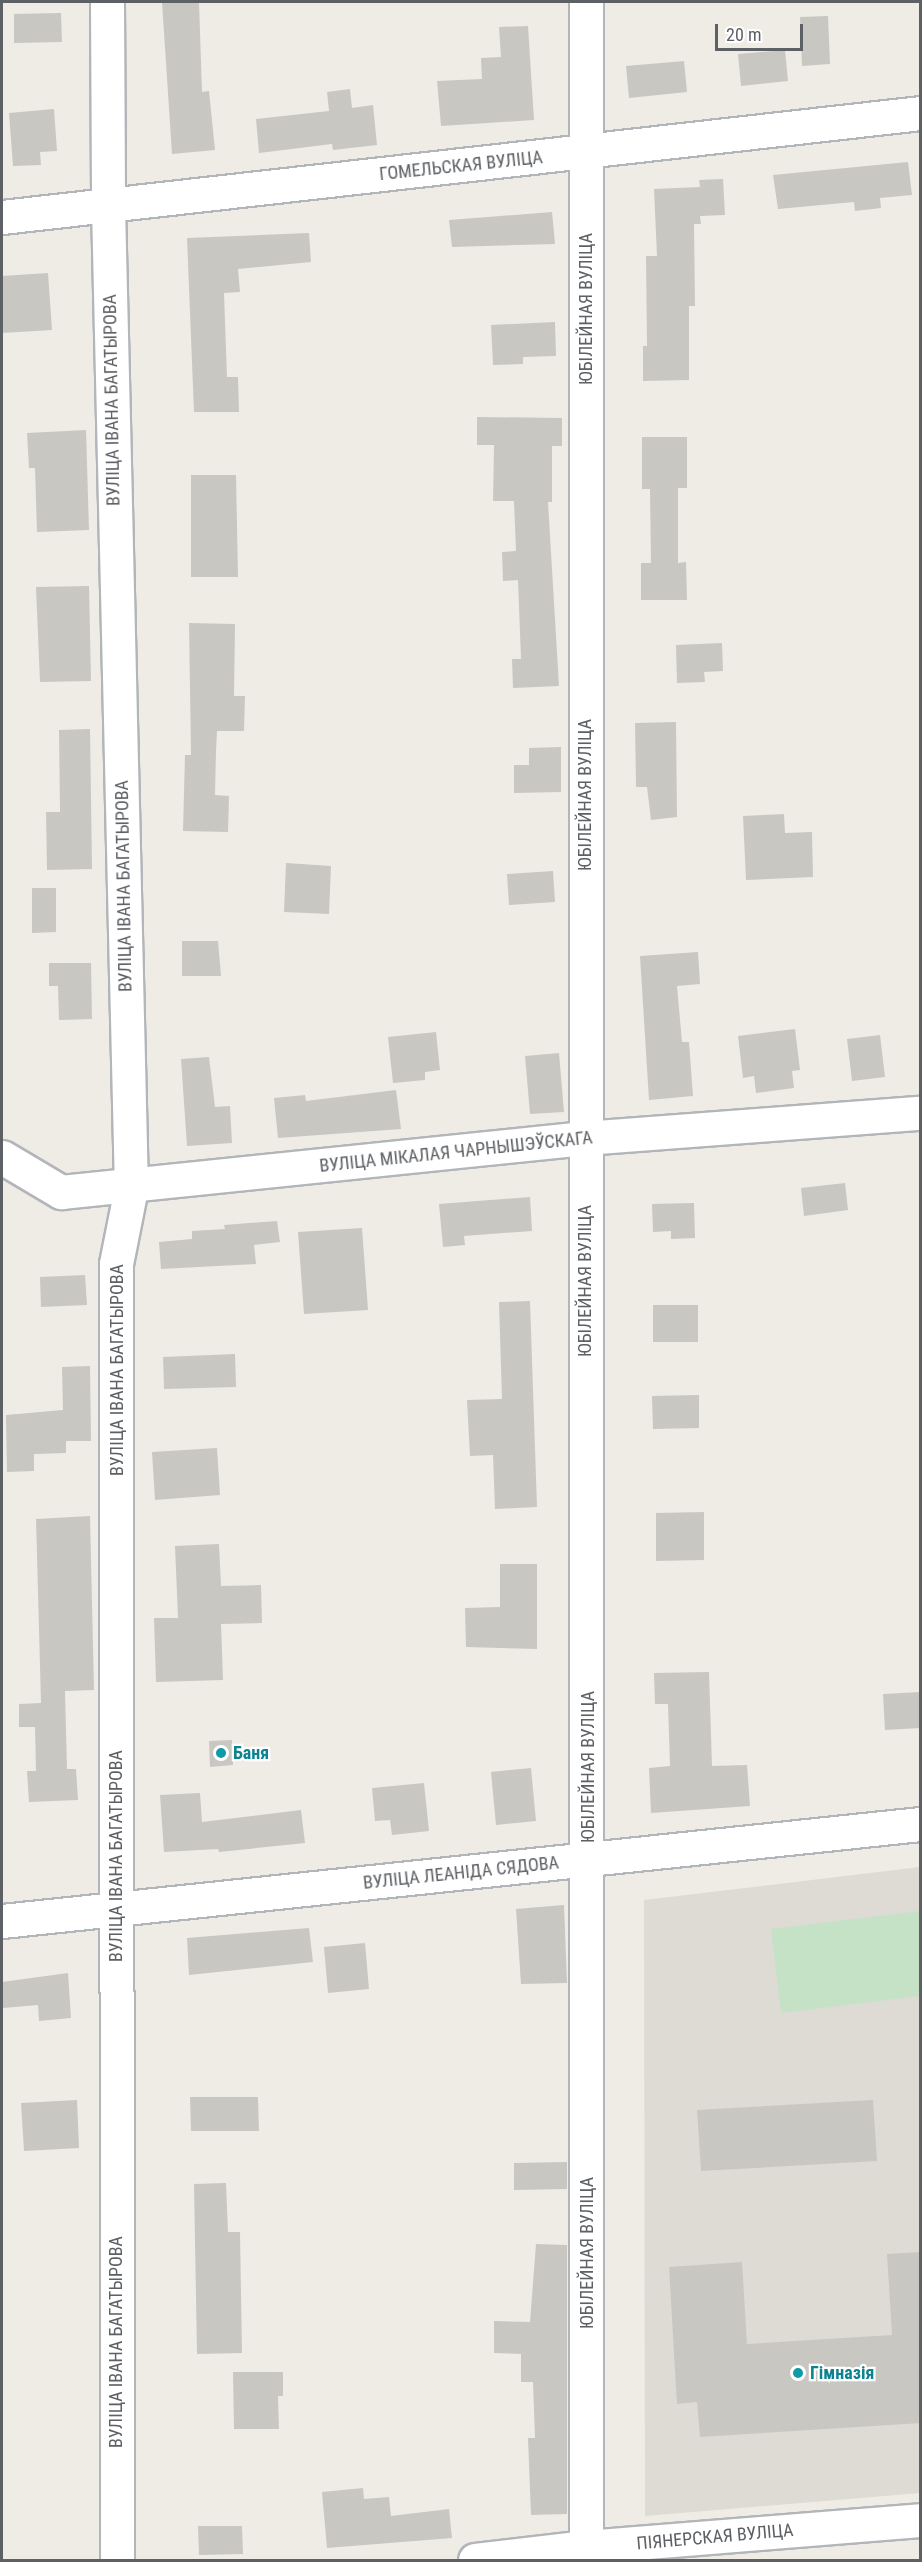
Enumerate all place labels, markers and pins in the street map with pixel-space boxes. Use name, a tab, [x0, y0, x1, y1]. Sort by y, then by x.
place label: Баня	[233, 1742, 269, 1764]
marker: Баня	[214, 1746, 228, 1760]
place label: Гімназія	[810, 2362, 874, 2384]
marker: Гімназія	[791, 2366, 805, 2380]

